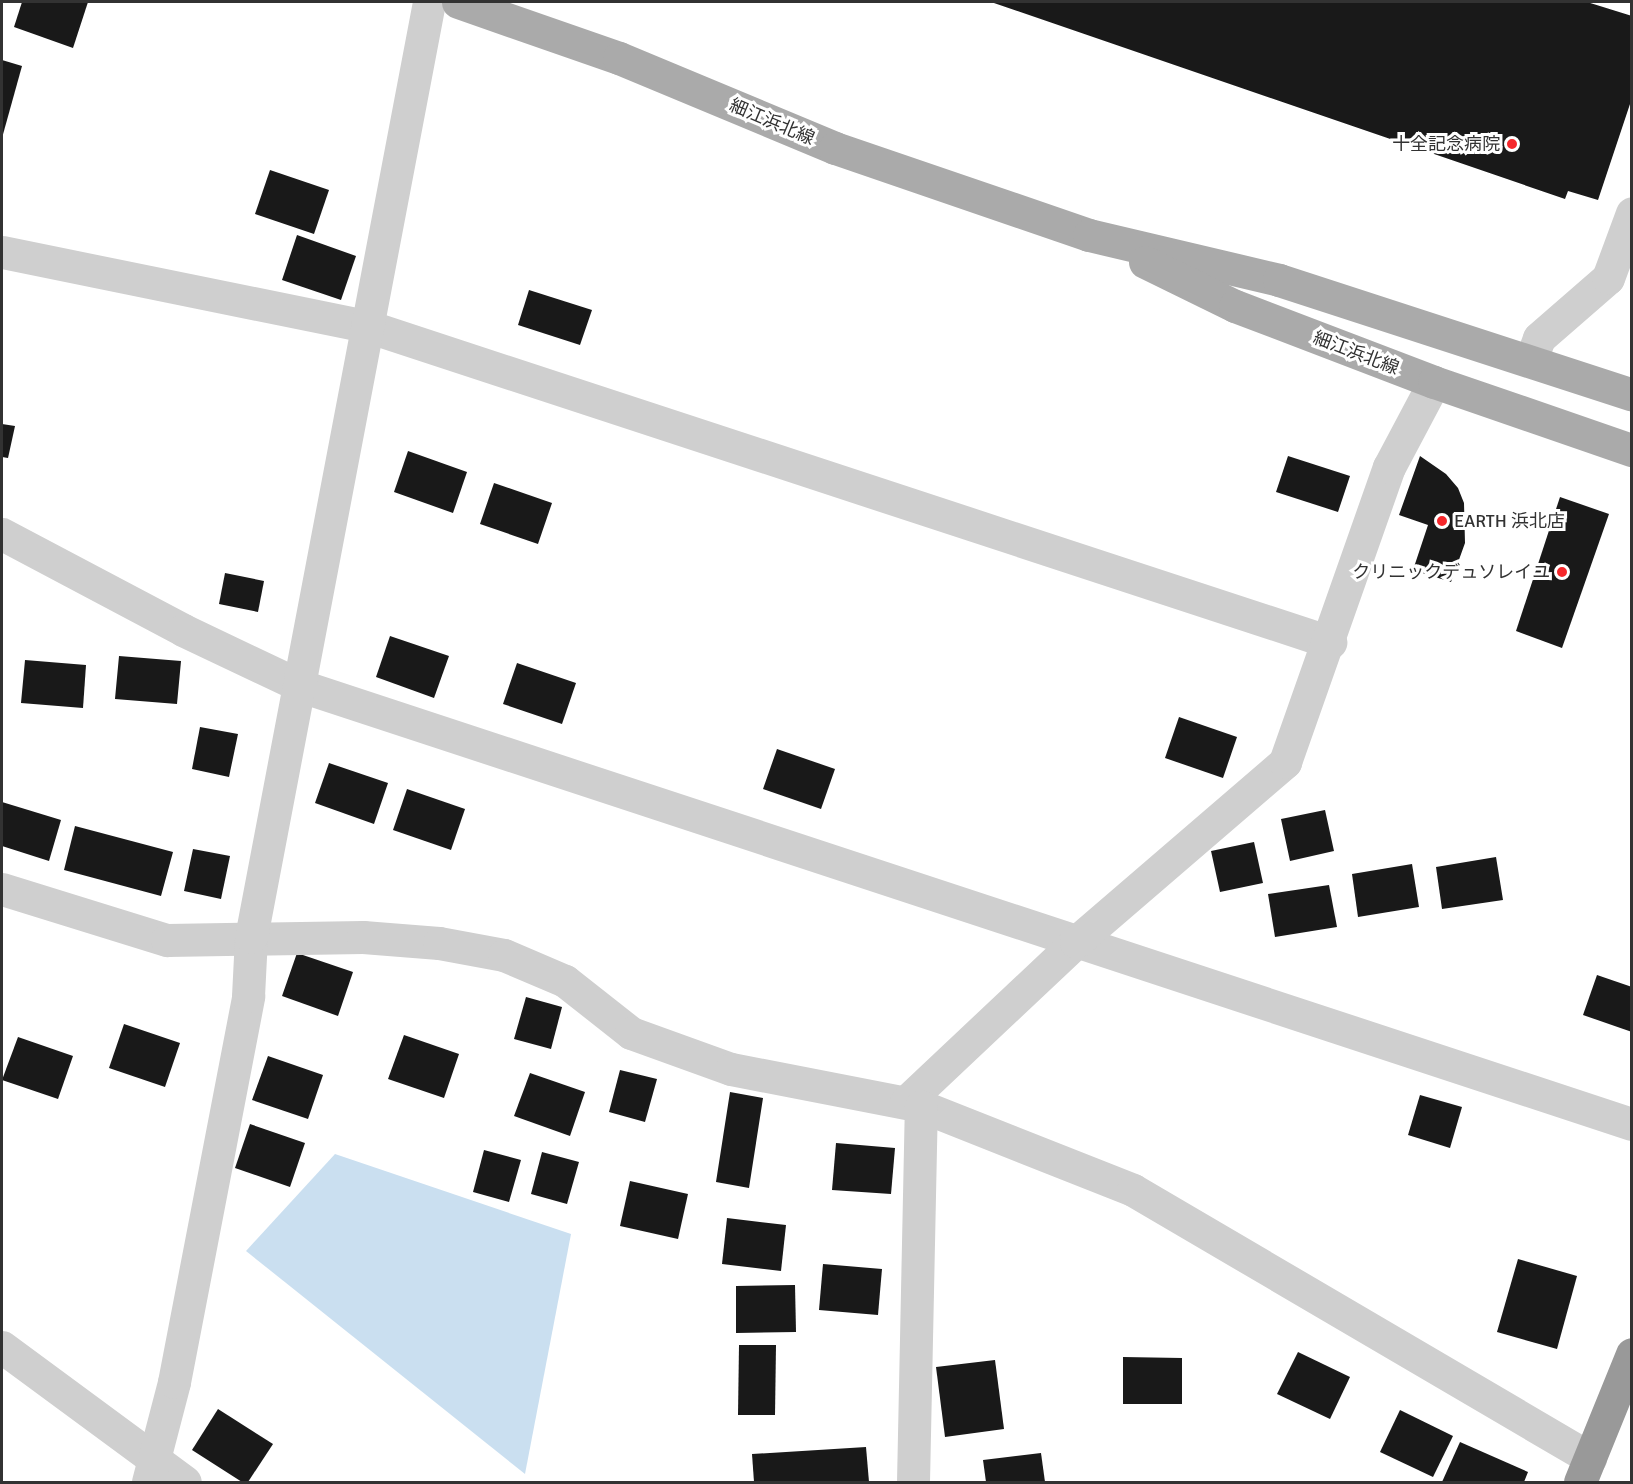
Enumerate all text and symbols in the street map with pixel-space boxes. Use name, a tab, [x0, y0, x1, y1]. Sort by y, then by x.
street label: 細江浜北線	[726, 94, 818, 150]
place label: 十全記念病院	[1392, 133, 1500, 155]
marker: 十全記念病院	[1505, 137, 1519, 151]
street label: 細江浜北線	[1310, 327, 1402, 379]
place label: EARTH 浜北店	[1454, 510, 1565, 532]
marker: EARTH 浜北店	[1435, 514, 1449, 528]
place label: クリニックデュソレイユ	[1352, 561, 1550, 583]
marker: クリニックデュソレイユ	[1555, 565, 1569, 579]

